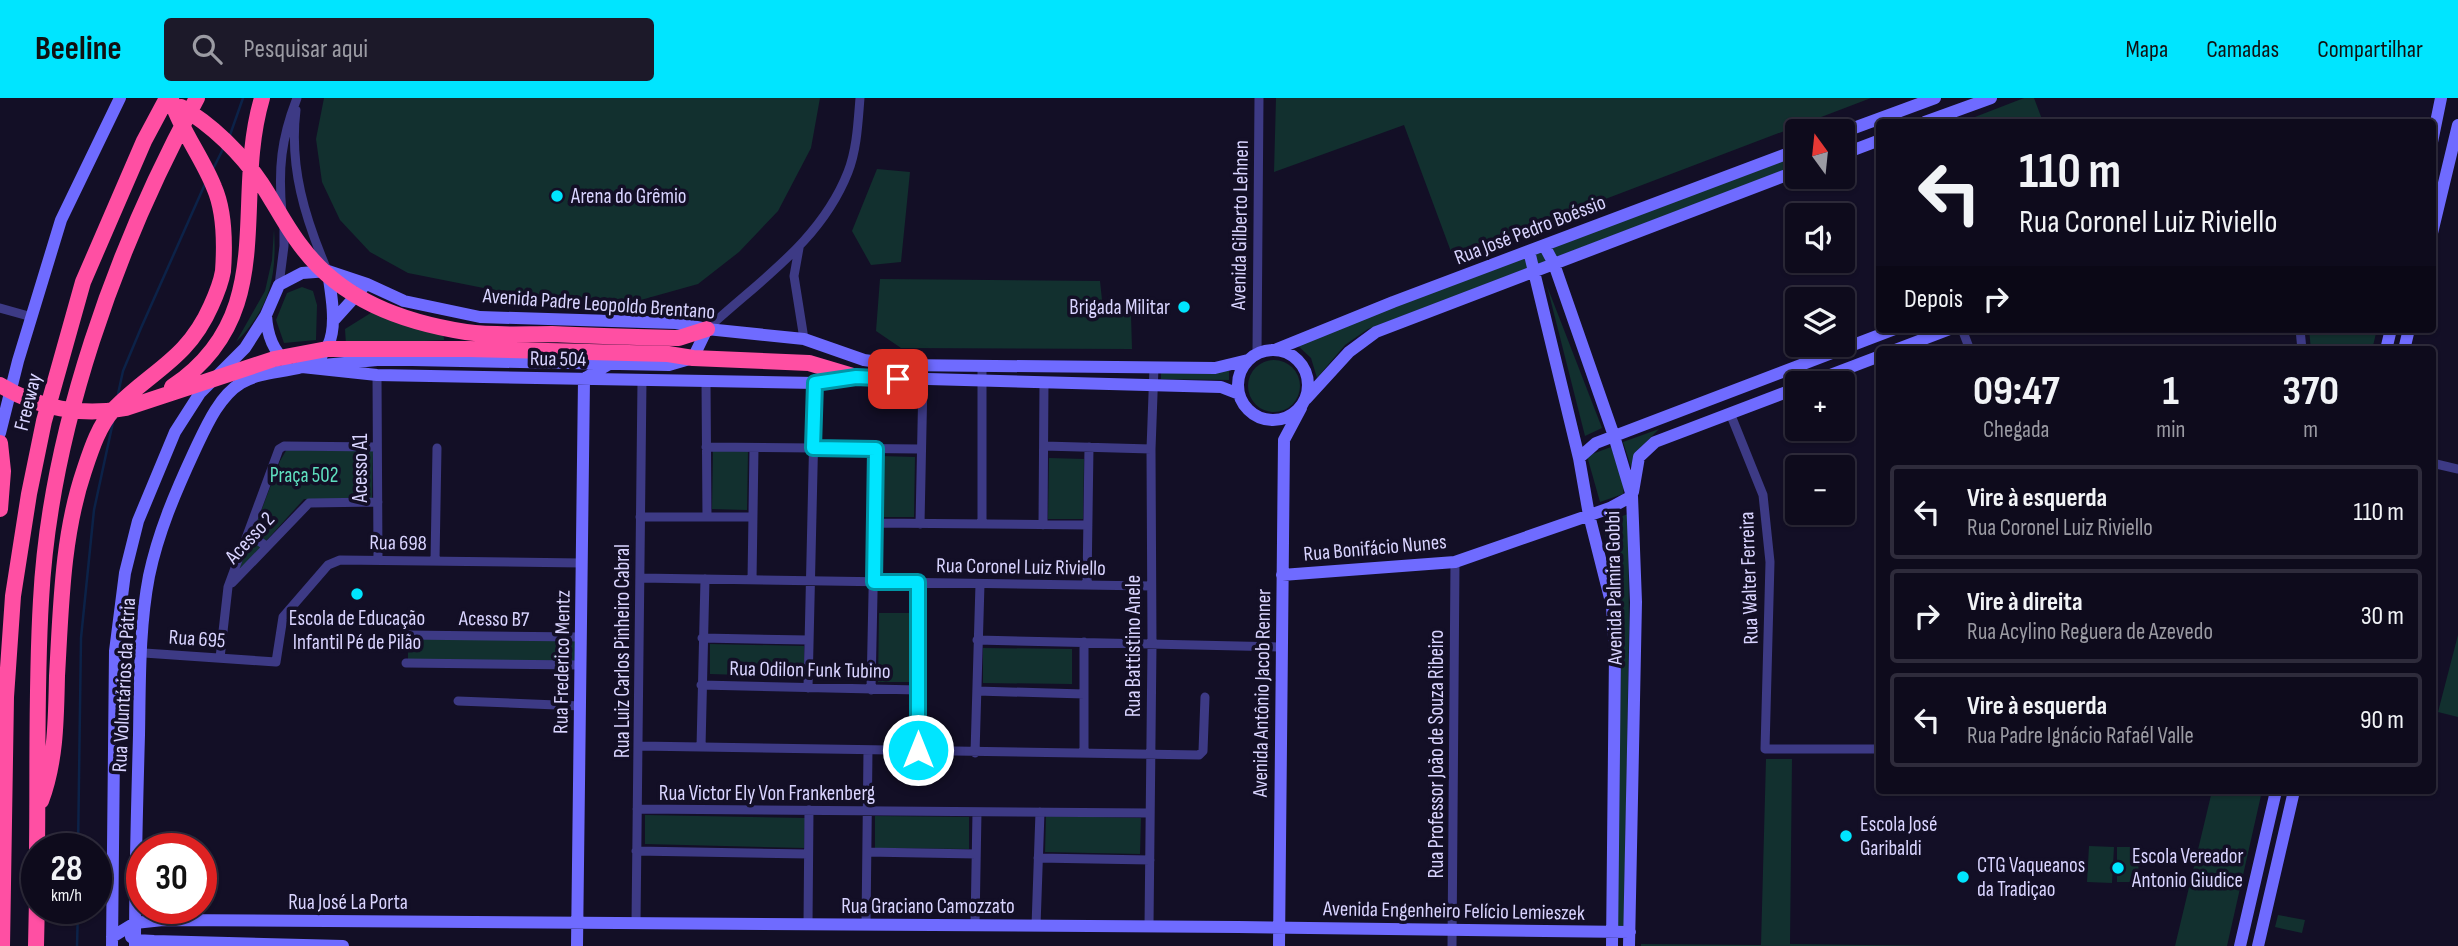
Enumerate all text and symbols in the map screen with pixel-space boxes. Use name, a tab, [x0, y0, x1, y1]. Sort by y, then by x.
search box	[164, 18, 654, 81]
text: Beeline	[35, 29, 122, 69]
icon: search	[188, 30, 226, 68]
text: Pesquisar aqui	[244, 34, 368, 65]
text: Mapa	[2126, 35, 2168, 64]
text: Camadas	[2206, 35, 2279, 64]
text: Compartilhar	[2317, 35, 2423, 64]
north arrow	[1785, 119, 1855, 189]
map controls	[1785, 119, 1855, 525]
street label: Avenida Gilberto Lehnen	[1226, 140, 1254, 311]
text: 110 m	[2019, 143, 2121, 202]
icon: left	[1904, 147, 1995, 238]
place label: Arena do Grêmio	[570, 184, 687, 209]
marker: Arena do Grêmio	[549, 188, 565, 204]
street label: Rua José Pedro Boéssio	[1451, 190, 1609, 270]
button: sound	[1785, 203, 1855, 273]
text: Rua Coronel Luiz Riviello	[2019, 203, 2278, 242]
icon: right	[1977, 280, 2015, 318]
street label: Avenida Padre Leopoldo Brentano	[481, 283, 716, 325]
text: Depois	[1904, 284, 1963, 315]
button: layers	[1785, 287, 1855, 357]
place label: Brigada Militar	[1069, 295, 1170, 320]
marker: Brigada Militar	[1176, 299, 1192, 315]
street label: Rua 504	[530, 346, 587, 372]
pin	[868, 349, 928, 409]
icon: arrive	[879, 360, 917, 398]
text: 09:47	[1973, 366, 2059, 417]
text: 1	[2163, 366, 2179, 417]
text: 370	[2282, 366, 2339, 417]
street label: Freeway	[9, 371, 47, 433]
button: +	[1785, 371, 1855, 441]
text: Chegada	[1983, 416, 2049, 444]
text: min	[2156, 416, 2185, 444]
text: m	[2303, 416, 2318, 444]
street label: Acesso A1	[348, 433, 373, 504]
button: −	[1785, 455, 1855, 525]
park label: Praça 502	[270, 463, 338, 488]
text: Vire à esquerda	[1967, 483, 2107, 514]
icon: left	[1908, 493, 1946, 531]
text: 110 m	[2353, 497, 2404, 528]
street label: Acesso 2	[219, 507, 280, 570]
street label: Avenida Palmira Gobbi	[1600, 511, 1628, 666]
street label: Rua Walter Ferreira	[1734, 511, 1764, 645]
text: Rua Coronel Luiz Riviello	[1967, 514, 2153, 542]
street label: Rua Bonifácio Nunes	[1302, 529, 1448, 567]
street label: Rua 698	[369, 530, 427, 556]
street label: Rua Luiz Carlos Pinheiro Cabral	[610, 544, 635, 758]
street label: Rua Coronel Luiz Riviello	[936, 553, 1106, 581]
street label: Rua Battistino Anele	[1121, 575, 1146, 717]
marker: Escola de Educação Infantil Pé de Pilão	[349, 586, 365, 602]
text: Vire à direita	[1967, 587, 2083, 618]
street label: Avenida Antônio Jacob Renner	[1248, 589, 1276, 798]
street label: Rua Frederico Mentz	[548, 590, 576, 734]
street label: Rua Voluntários da Pátria	[107, 597, 141, 773]
icon: right	[1908, 597, 1946, 635]
text: 30 m	[2361, 601, 2404, 632]
place label: Escola de Educação Infantil Pé de Pilão	[289, 606, 425, 655]
street label: Acesso B7	[458, 606, 530, 632]
text: Rua Acylino Reguera de Azevedo	[1967, 618, 2213, 646]
street label: Rua 695	[168, 625, 226, 653]
street label: Rua Professor João de Souza Ribeiro	[1424, 630, 1449, 878]
street label: Rua Odilon Funk Tubino	[729, 656, 891, 684]
text: Vire à esquerda	[1967, 691, 2107, 722]
icon: left	[1908, 701, 1946, 739]
text: 90 m	[2360, 705, 2404, 736]
position arrow	[881, 713, 955, 787]
text: Rua Padre Ignácio Rafaél Valle	[1967, 722, 2194, 750]
street label: Rua Victor Ely Von Frankenberg	[659, 781, 875, 806]
place label: Escola José Garibaldi	[1860, 812, 1938, 861]
marker: Escola José Garibaldi	[1838, 828, 1854, 844]
speed limit sign: 30	[126, 833, 217, 924]
place label: Escola Vereador Antonio Giudice	[2131, 844, 2244, 893]
text: 28	[51, 848, 82, 891]
place label: CTG Vaqueanos da Tradiçao	[1977, 853, 2085, 902]
marker: Escola Vereador Antonio Giudice	[2110, 860, 2126, 876]
marker: CTG Vaqueanos da Tradiçao	[1955, 869, 1971, 885]
text: km/h	[51, 885, 82, 906]
street label: Rua José La Porta	[288, 890, 408, 915]
street label: Rua Graciano Camozzato	[841, 894, 1015, 919]
street label: Avenida Engenheiro Felício Lemieszek	[1322, 896, 1585, 926]

